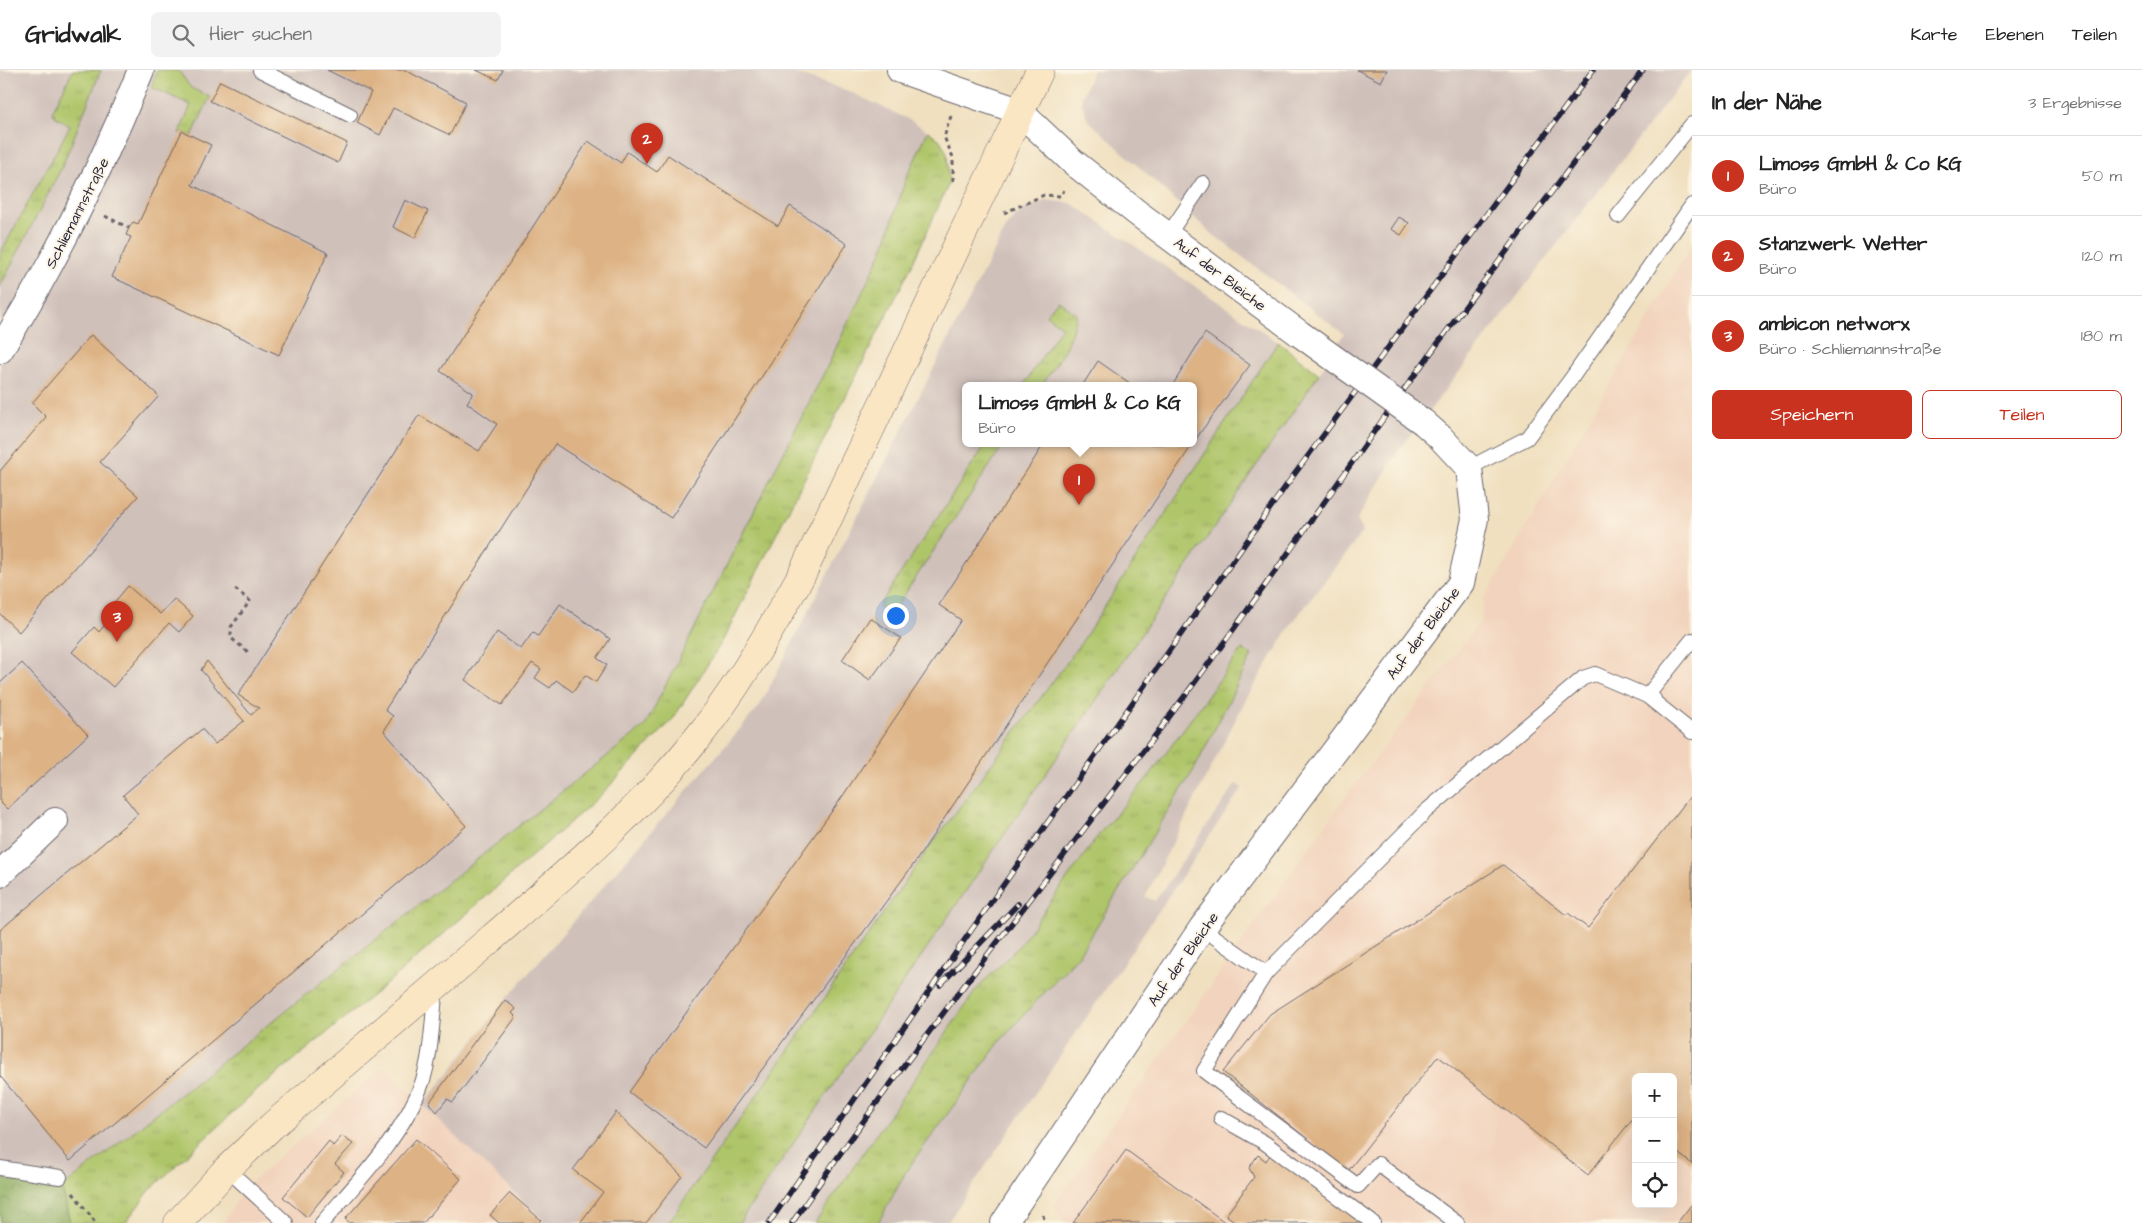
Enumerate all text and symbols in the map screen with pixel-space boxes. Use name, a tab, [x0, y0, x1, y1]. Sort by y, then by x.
search box	[151, 12, 501, 57]
text: Gridwalk	[25, 18, 121, 52]
icon: search	[169, 21, 197, 49]
text: Hier suchen	[209, 21, 312, 48]
text: Karte	[1910, 22, 1958, 47]
text: Ebenen	[1986, 22, 2044, 47]
text: Teilen	[2072, 22, 2117, 47]
text: In der Nähe	[1712, 88, 1822, 117]
text: 3 Ergebnisse	[2028, 92, 2122, 114]
pin: 2	[631, 123, 663, 164]
text: Limoss GmbH & Co KG	[1759, 151, 1962, 178]
street label: Schliemannstraße	[40, 154, 114, 272]
text: 1	[1727, 165, 1729, 187]
text: 50 m	[2082, 165, 2122, 187]
text: Büro	[1759, 178, 1796, 200]
text: Stanzwerk Wetter	[1759, 231, 1927, 258]
street label: Auf der Bleiche	[1169, 233, 1270, 316]
text: 2	[1723, 245, 1733, 267]
text: 120 m	[2082, 245, 2122, 267]
text: Büro	[1759, 258, 1796, 280]
text: ambicon networx	[1759, 311, 1910, 338]
text: 3	[1724, 325, 1732, 347]
text: 180 m	[2081, 325, 2122, 347]
text: Büro · Schliemannstraße	[1759, 338, 1941, 360]
popup	[962, 382, 1197, 447]
text: Limoss GmbH & Co KG	[978, 390, 1181, 417]
button: Speichern	[1712, 390, 1912, 439]
button: Teilen	[1922, 390, 2122, 439]
text: Büro	[978, 417, 1016, 439]
pin: 1	[1063, 464, 1095, 505]
street label: Auf der Bleiche	[1382, 583, 1465, 684]
pin: 3	[101, 601, 133, 642]
your location	[883, 603, 909, 629]
street label: Auf der Bleiche	[1143, 908, 1224, 1011]
map controls	[1632, 1073, 1677, 1208]
button: +	[1632, 1073, 1677, 1118]
button: −	[1632, 1118, 1677, 1163]
button: locate	[1632, 1163, 1677, 1208]

